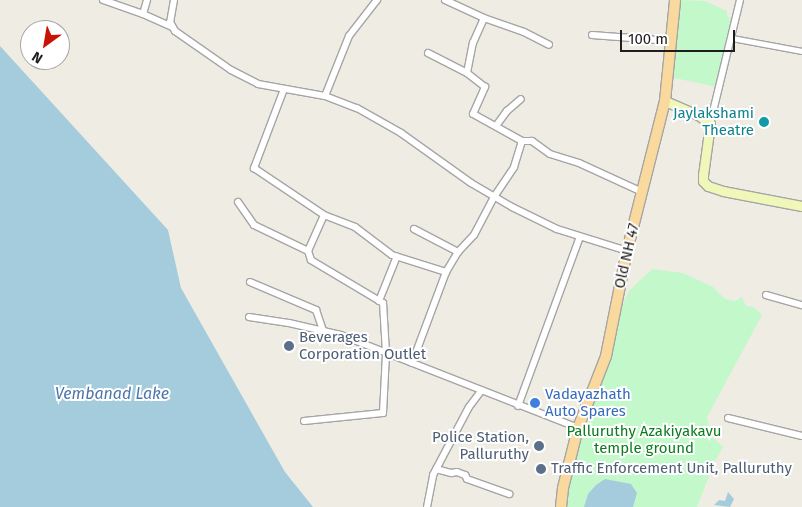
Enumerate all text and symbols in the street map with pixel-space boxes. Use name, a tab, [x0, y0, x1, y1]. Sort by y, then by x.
north arrow	[20, 20, 70, 70]
scale bar	[622, 20, 737, 52]
text: 100 m	[628, 30, 668, 48]
text: N	[29, 48, 46, 67]
place label: Jaylakshami Theatre	[673, 104, 754, 139]
marker: Jaylakshami Theatre	[758, 116, 770, 128]
street label: Old NH 47	[611, 222, 643, 290]
place label: Beverages Corporation Outlet	[299, 328, 426, 363]
marker: Beverages Corporation Outlet	[283, 340, 295, 352]
water label: Vembanad Lake	[55, 384, 169, 404]
place label: Vadayazhath Auto Spares	[545, 385, 631, 420]
marker: Vadayazhath Auto Spares	[529, 397, 541, 409]
park label: Palluruthy Azakiyakavu temple ground	[566, 422, 722, 457]
place label: Police Station, Palluruthy	[432, 428, 529, 463]
marker: Police Station, Palluruthy	[533, 440, 545, 452]
place label: Traffic Enforcement Unit, Palluruthy	[551, 460, 792, 478]
marker: Traffic Enforcement Unit, Palluruthy	[535, 463, 547, 475]

